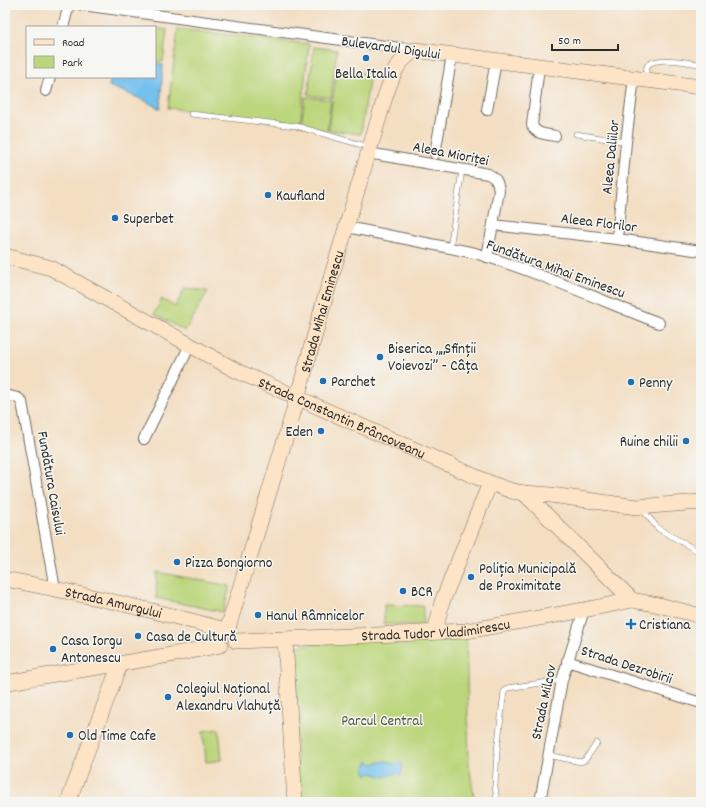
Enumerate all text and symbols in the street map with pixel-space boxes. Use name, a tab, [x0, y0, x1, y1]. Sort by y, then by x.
legend	[26, 26, 156, 78]
scale bar	[552, 26, 618, 52]
street label: Bulevardul Digului	[340, 31, 442, 67]
text: 50 m	[558, 33, 581, 50]
text: Road	[62, 35, 84, 52]
marker: Bella Italia	[361, 53, 371, 63]
text: Park	[62, 55, 83, 72]
place label: Bella Italia	[335, 64, 398, 86]
street label: Aleea Daliilor	[597, 118, 627, 196]
street label: Aleea Mioriței	[411, 137, 491, 173]
place label: Kaufland	[276, 186, 325, 208]
marker: Kaufland	[263, 190, 273, 200]
street label: Aleea Florilor	[559, 208, 638, 240]
place label: Superbet	[123, 209, 174, 231]
marker: Superbet	[110, 213, 120, 223]
street label: Fundătura Mihai Eminescu	[483, 234, 628, 305]
street label: Strada Mihai Eminescu	[296, 248, 352, 376]
place label: Biserica „„Sfinții Voievozi” - Câța	[388, 339, 479, 378]
marker: Biserica „„Sfinții Voievozi” - Câța	[375, 352, 385, 362]
place label: Parchet	[331, 372, 376, 394]
street label: Strada Constantin Brâncoveanu	[254, 373, 428, 466]
place label: Penny	[639, 373, 673, 395]
marker: Parchet	[318, 376, 328, 386]
marker: Penny	[626, 377, 636, 387]
place label: Eden	[286, 422, 313, 444]
marker: Eden	[316, 426, 326, 436]
street label: Fundătura Caisului	[30, 430, 70, 537]
place label: Ruine chilii	[620, 432, 678, 454]
marker: Ruine chilii	[681, 436, 691, 446]
place label: Pizza Bongiorno	[185, 553, 273, 575]
marker: Pizza Bongiorno	[172, 557, 182, 567]
place label: Poliția Municipală de Proximitate	[479, 559, 577, 598]
marker: Poliția Municipală de Proximitate	[466, 572, 476, 582]
street label: Strada Amurgului	[63, 582, 164, 626]
place label: BCR	[411, 582, 433, 604]
marker: BCR	[398, 586, 408, 596]
place label: Hanul Râmnicelor	[266, 606, 365, 628]
marker: Hanul Râmnicelor	[253, 610, 263, 620]
street label: Strada Tudor Vladimirescu	[361, 614, 512, 649]
place label: Cristiana	[639, 615, 691, 637]
marker: Cristiana	[626, 619, 636, 629]
place label: Casa de Cultură	[146, 627, 237, 649]
place label: Casa Iorgu Antonescu	[61, 631, 122, 670]
marker: Casa de Cultură	[133, 631, 143, 641]
street label: Strada Dezrobirii	[578, 641, 675, 691]
marker: Casa Iorgu Antonescu	[48, 644, 58, 654]
street label: Strada Milcov	[526, 662, 564, 742]
place label: Colegiul Național Alexandru Vlahuță	[176, 679, 281, 718]
marker: Colegiul Național Alexandru Vlahuță	[163, 692, 173, 702]
park label: Parcul Central	[341, 711, 423, 733]
place label: Old Time Cafe	[78, 726, 156, 748]
marker: Old Time Cafe	[65, 730, 75, 740]

